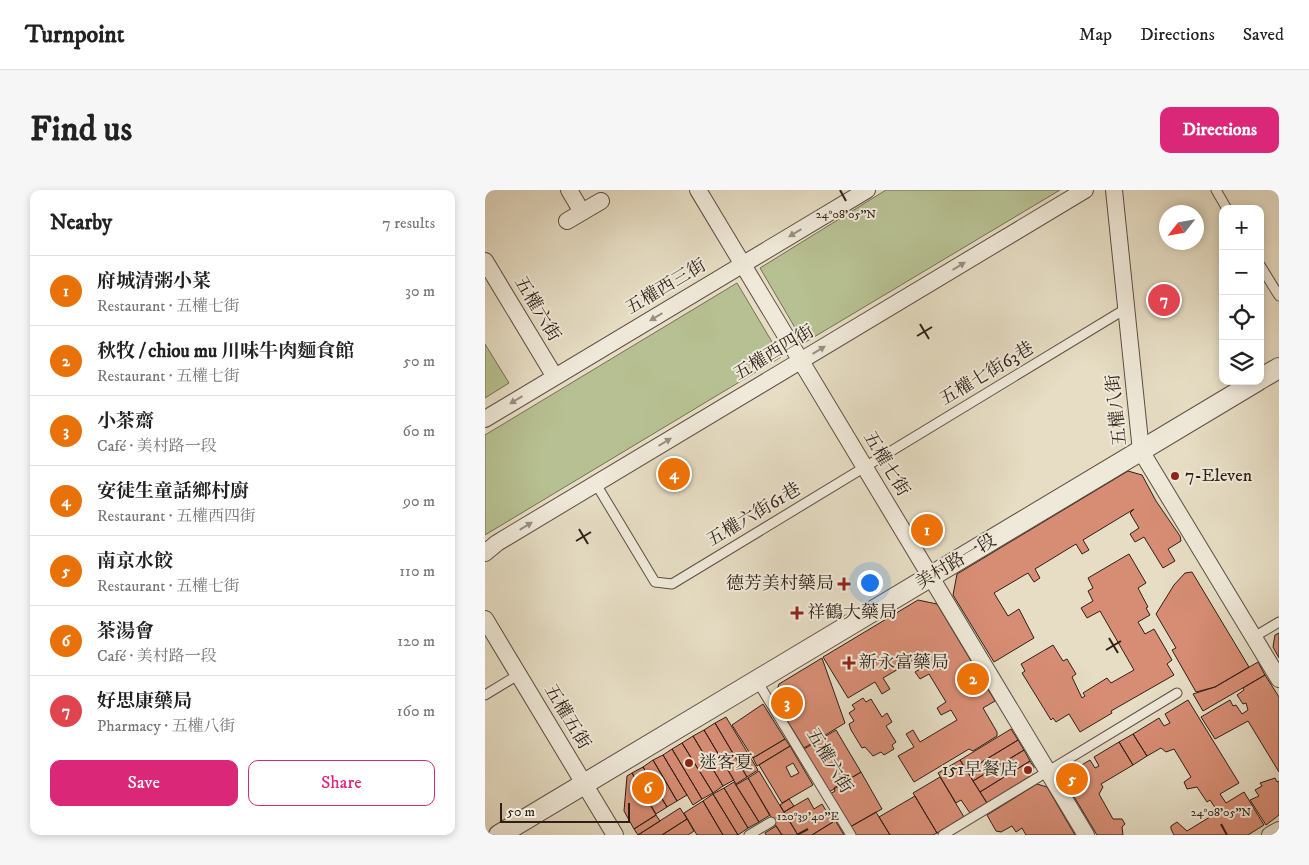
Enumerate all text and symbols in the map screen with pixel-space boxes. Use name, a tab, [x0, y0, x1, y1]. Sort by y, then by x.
text: Turnpoint	[25, 20, 124, 50]
text: Map	[1079, 24, 1112, 46]
text: Directions	[1140, 24, 1215, 46]
text: Saved	[1243, 24, 1284, 46]
button: Directions	[1160, 107, 1279, 153]
text: Find us	[30, 108, 132, 152]
north arrow	[1159, 205, 1204, 250]
map controls	[1219, 205, 1264, 385]
button: +	[1219, 205, 1264, 250]
text: 24°08'05"N	[816, 207, 876, 222]
text: Nearby	[50, 210, 112, 236]
text: 7 results	[382, 213, 435, 233]
one-way arrow	[788, 228, 801, 237]
button: −	[1219, 250, 1264, 295]
street label: 五權西三街	[622, 254, 710, 320]
one-way arrow	[952, 261, 965, 270]
text: 府城清粥小菜	[97, 270, 211, 293]
street label: 五權六街	[509, 272, 565, 346]
text: 1	[63, 281, 69, 301]
text: 30 m	[405, 281, 435, 301]
pin: 7	[1148, 281, 1180, 319]
button: locate	[1219, 295, 1264, 340]
text: Restaurant · 五權七街	[97, 296, 240, 316]
one-way arrow	[649, 312, 662, 321]
street label: 五權西四街	[730, 320, 818, 386]
street label: 五權七街63巷	[936, 337, 1038, 411]
text: 秋牧 / chiou mu 川味牛肉麵食館	[97, 340, 354, 363]
button: layers	[1219, 340, 1264, 385]
one-way arrow	[813, 345, 826, 354]
text: 2	[62, 351, 70, 371]
text: 50 m	[403, 351, 435, 371]
text: Restaurant · 五權七街	[97, 366, 240, 386]
street label: 五權八街	[1102, 373, 1132, 447]
one-way arrow	[510, 396, 523, 405]
text: 小茶齋	[97, 410, 154, 433]
text: 3	[63, 421, 69, 441]
text: 60 m	[403, 421, 435, 441]
street label: 五權七街	[858, 427, 914, 501]
text: Café · 美村路一段	[97, 436, 217, 456]
one-way arrow	[658, 438, 671, 447]
pin: 4	[658, 455, 690, 493]
place label: 7-Eleven	[1185, 465, 1253, 487]
marker: 7-Eleven	[1169, 470, 1181, 482]
street label: 五權六街61巷	[703, 478, 805, 552]
text: 安徒生童話鄉村廚	[97, 480, 249, 503]
text: 4	[61, 491, 71, 511]
text: 90 m	[403, 491, 435, 511]
text: Restaurant · 五權西四街	[97, 506, 256, 526]
pin: 1	[911, 511, 943, 549]
one-way arrow	[519, 521, 532, 530]
street label: 美村路一段	[912, 529, 1000, 595]
text: 南京水餃	[97, 550, 173, 573]
text: 5	[62, 561, 70, 581]
text: 110 m	[399, 561, 435, 581]
your location	[857, 570, 883, 596]
place label: 德芳美村藥局	[726, 573, 834, 595]
text: Restaurant · 五權七街	[97, 576, 240, 596]
marker: 德芳美村藥局	[838, 578, 850, 590]
place label: 祥鶴大藥局	[807, 602, 897, 624]
marker: 祥鶴大藥局	[791, 607, 803, 619]
text: 茶湯會	[97, 620, 154, 643]
text: 6	[62, 631, 70, 651]
text: 120 m	[397, 631, 435, 651]
text: Café · 美村路一段	[97, 646, 217, 666]
place label: 新永富藥局	[859, 652, 949, 674]
marker: 新永富藥局	[843, 657, 855, 669]
pin: 2	[957, 660, 989, 698]
street label: 五權五街	[539, 680, 595, 754]
pin: 3	[771, 684, 803, 722]
text: 好思康藥局	[97, 690, 192, 713]
text: 7	[62, 701, 70, 721]
text: 160 m	[397, 701, 435, 721]
text: Pharmacy · 五權八街	[97, 716, 235, 736]
street label: 五權六街	[801, 724, 857, 798]
place label: 迷客夏	[699, 752, 753, 774]
marker: 迷客夏	[683, 757, 695, 769]
place label: 151早餐店	[942, 759, 1018, 781]
button: Save	[50, 760, 238, 806]
button: Share	[248, 760, 435, 806]
pin: 5	[1056, 760, 1088, 798]
marker: 151早餐店	[1022, 764, 1034, 776]
pin: 6	[632, 769, 664, 807]
scale bar	[500, 800, 630, 823]
text: 50 m	[507, 803, 535, 821]
text: 24°08'05"N	[1191, 805, 1251, 820]
text: 120°39'40"E	[777, 809, 839, 824]

